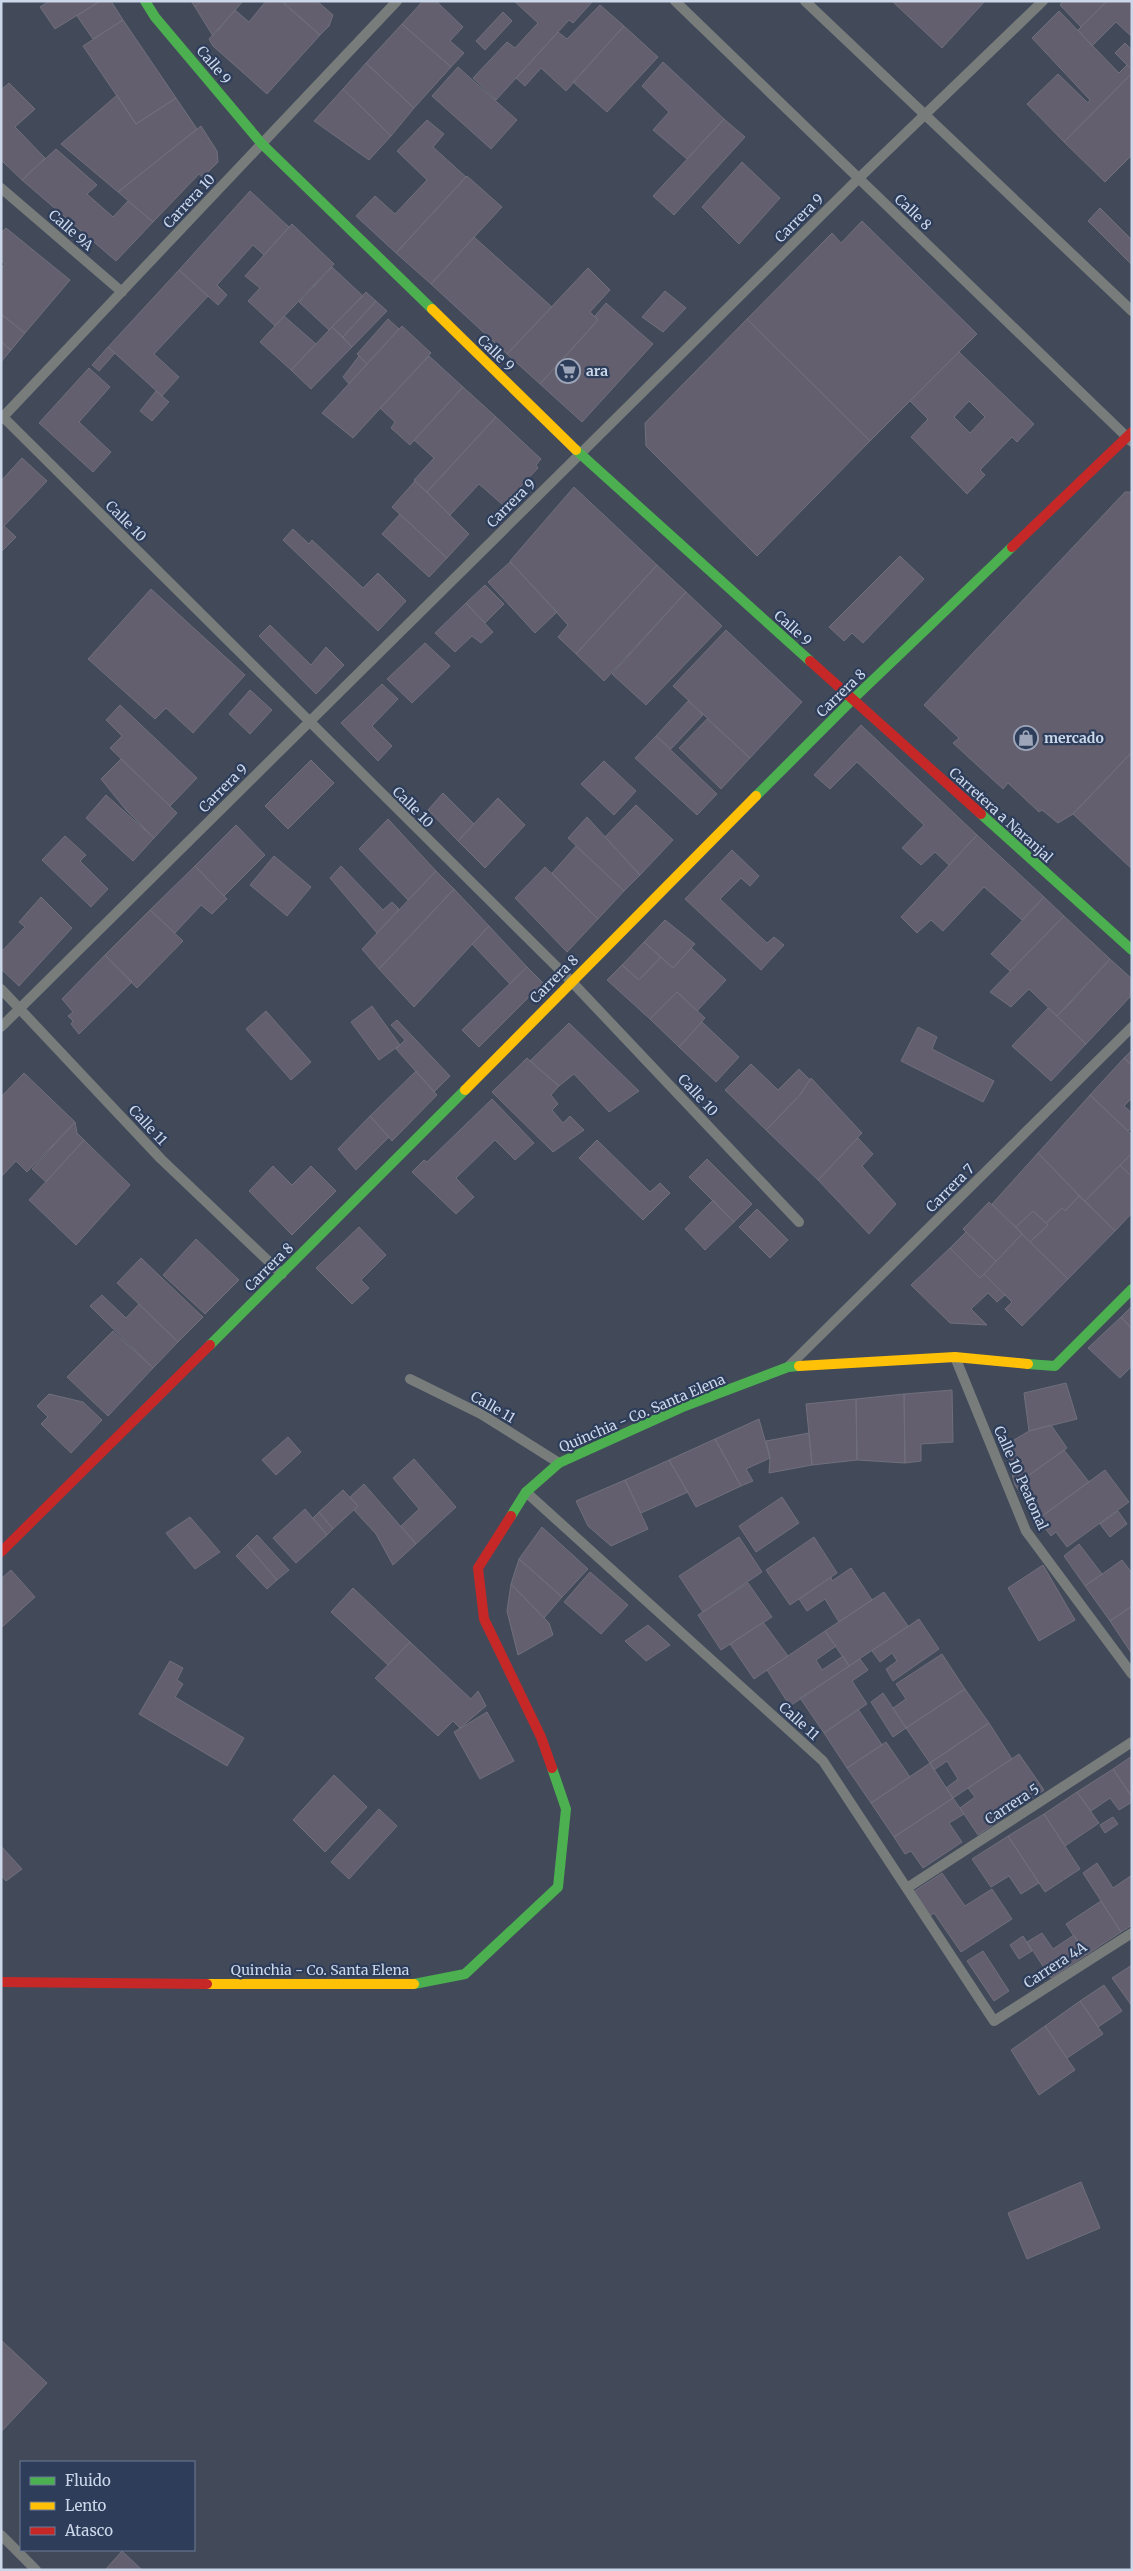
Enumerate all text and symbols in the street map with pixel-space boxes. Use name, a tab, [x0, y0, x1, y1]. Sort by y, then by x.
street label: Calle 9	[193, 42, 235, 88]
street label: Carrera 10	[159, 170, 219, 232]
street label: Carrera 9	[771, 190, 827, 246]
street label: Calle 8	[891, 190, 935, 234]
street label: Calle 9A	[45, 206, 97, 254]
street label: Calle 9	[474, 331, 518, 375]
supermarket icon: ara	[555, 358, 581, 384]
place label: ara	[586, 362, 608, 380]
street label: Carrera 9	[483, 475, 539, 531]
street label: Calle 10	[102, 497, 150, 545]
street label: Calle 9	[770, 606, 816, 650]
street label: Carrera 8	[813, 665, 869, 721]
shop icon: mercado	[1013, 725, 1039, 751]
place label: mercado	[1044, 729, 1104, 747]
street label: Carrera 9	[195, 760, 251, 816]
street label: Carretera a Naranjal	[945, 764, 1057, 867]
street label: Calle 10	[389, 783, 437, 831]
street label: Carrera 8	[526, 951, 582, 1007]
street label: Calle 10	[674, 1070, 722, 1120]
street label: Calle 11	[125, 1101, 171, 1149]
street label: Carrera 7	[922, 1160, 978, 1216]
street label: Carrera 8	[241, 1239, 297, 1295]
street label: Quinchia - Co. Santa Elena	[556, 1370, 728, 1456]
street label: Calle 11	[468, 1387, 518, 1427]
street label: Calle 10 Peatonal	[990, 1423, 1052, 1534]
street label: Calle 11	[775, 1698, 823, 1744]
street label: Carrera 5	[981, 1780, 1043, 1828]
street label: Carrera 4A	[1020, 1938, 1090, 1992]
street label: Quinchia - Co. Santa Elena	[231, 1961, 410, 1979]
legend	[20, 2461, 195, 2551]
text: Fluido	[65, 2471, 111, 2490]
text: Lento	[65, 2496, 107, 2515]
text: Atasco	[64, 2521, 113, 2540]

